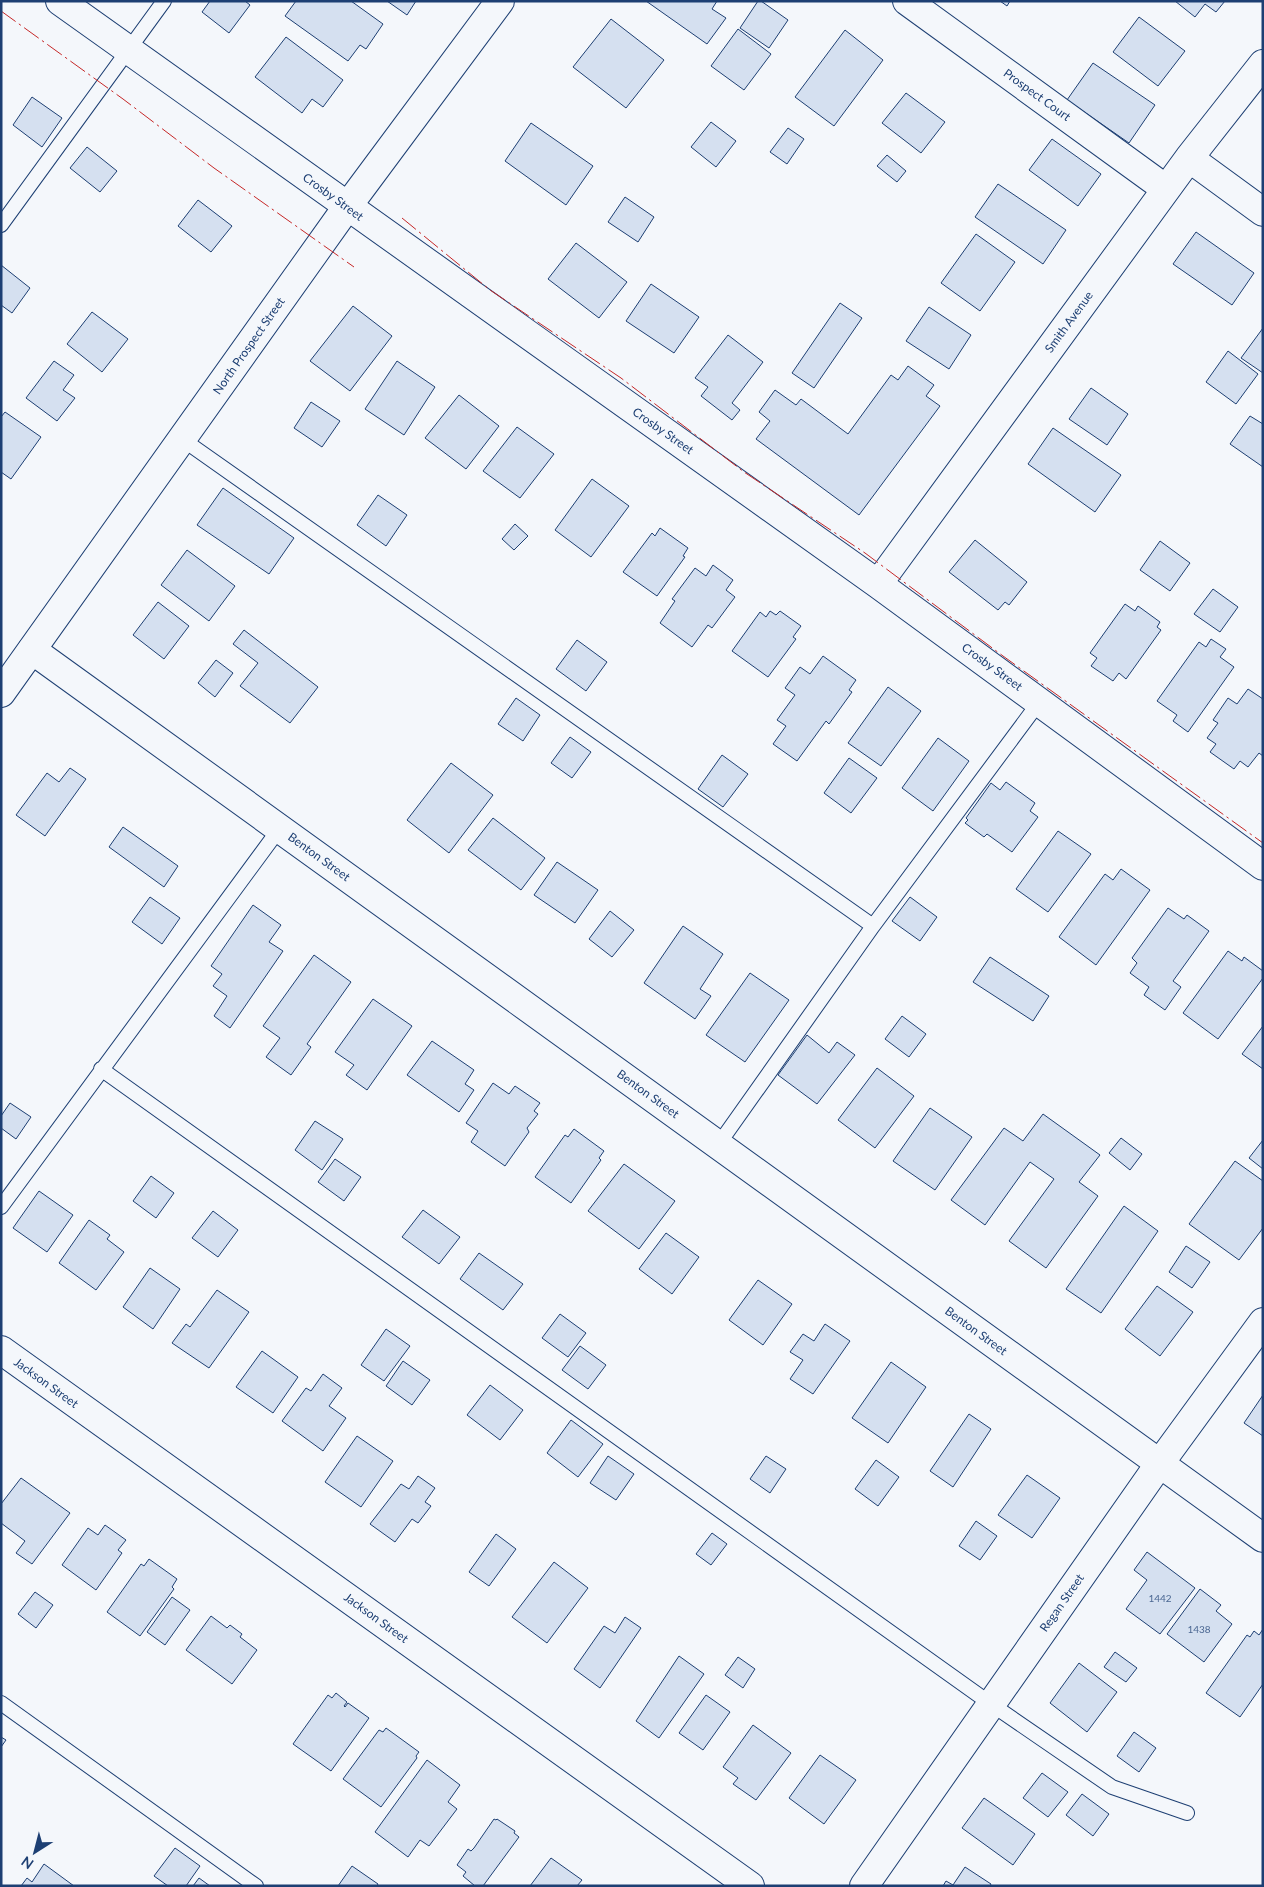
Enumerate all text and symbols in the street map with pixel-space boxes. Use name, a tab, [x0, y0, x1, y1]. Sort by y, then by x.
street label: Prospect Court	[1001, 65, 1074, 124]
street label: Crosby Street	[300, 170, 367, 224]
street label: Smith Avenue	[1041, 288, 1096, 355]
street label: North Prospect Street	[209, 294, 288, 397]
street label: Crosby Street	[630, 404, 697, 458]
street label: Crosby Street	[959, 640, 1026, 694]
street label: Benton Street	[285, 829, 354, 885]
street label: Benton Street	[614, 1066, 683, 1122]
street label: Benton Street	[942, 1303, 1011, 1359]
street label: Jackson Street	[11, 1354, 82, 1411]
street label: Regan Street	[1036, 1570, 1087, 1634]
street label: Jackson Street	[341, 1589, 412, 1646]
house number: 1442	[1148, 1592, 1172, 1604]
house number: 1438	[1187, 1623, 1211, 1635]
north arrow	[10, 1827, 60, 1877]
text: N	[18, 1853, 36, 1873]

